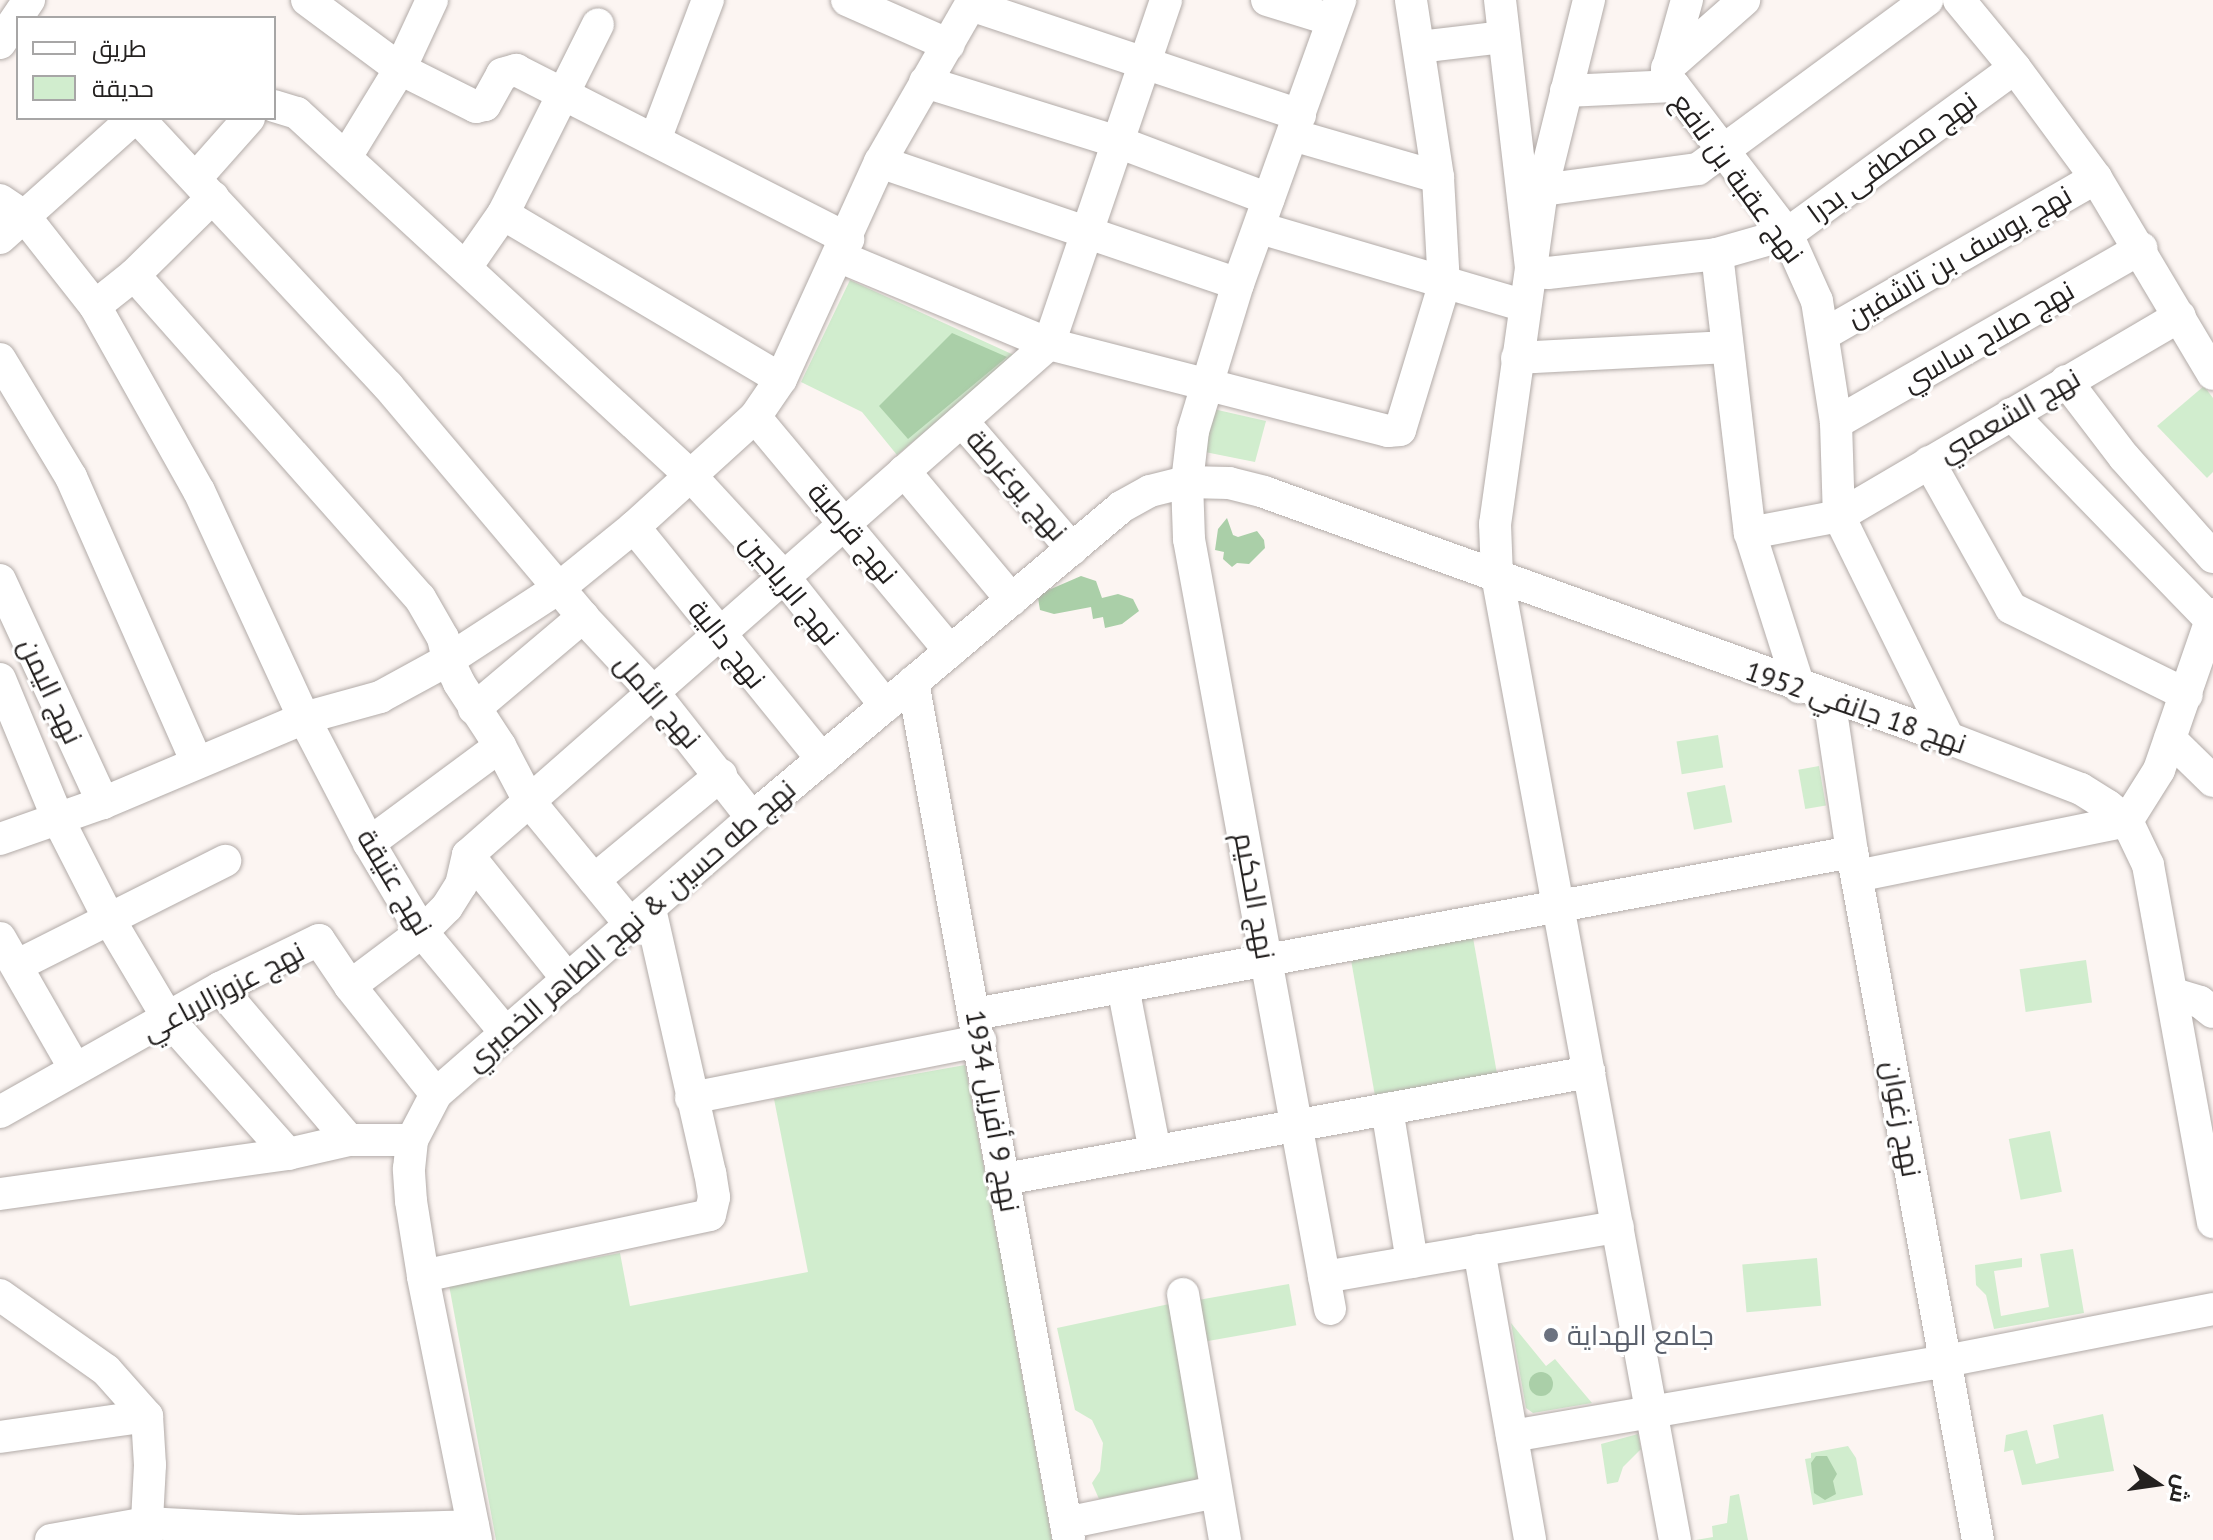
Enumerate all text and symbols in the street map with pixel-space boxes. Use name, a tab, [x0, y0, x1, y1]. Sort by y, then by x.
legend	[16, 16, 276, 120]
text: طريق	[92, 33, 147, 64]
text: حديقة	[92, 73, 154, 104]
street label: نهج مصطفى بدرا	[1801, 84, 1983, 230]
street label: نهج عقبة بن نافع	[1665, 86, 1811, 270]
street label: نهج يوسف بن تاشفين	[1841, 178, 2077, 334]
street label: نهج صلاح ساسي	[1896, 273, 2080, 399]
street label: نهج الشعمبي	[1932, 361, 2086, 469]
street label: نهج يوغرطة	[959, 422, 1075, 548]
street label: نهج قرطبة	[801, 476, 905, 590]
street label: نهج الرياحين	[733, 526, 847, 652]
street label: نهج دالية	[681, 593, 773, 695]
street label: نهج اليمن	[12, 633, 90, 749]
street label: نهج الأمل	[608, 647, 708, 755]
street label: نهج 18 جانفي 1952	[1741, 653, 1971, 761]
street label: نهج طه حسين & نهج الطاهر الخميري	[458, 772, 802, 1078]
street label: نهج عتيقة	[350, 823, 440, 941]
street label: نهج الحكيم	[1227, 830, 1283, 962]
street label: نهج عزوزالرباعي	[136, 934, 310, 1048]
street label: نهج 9 أفريل 1934	[959, 1007, 1027, 1215]
street label: نهج زغوان	[1875, 1058, 1929, 1180]
place label: جامع الهداية	[1567, 1318, 1714, 1352]
marker: جامع الهداية	[1542, 1326, 1560, 1344]
north arrow	[2117, 1444, 2197, 1524]
text: ش	[2164, 1472, 2197, 1506]

